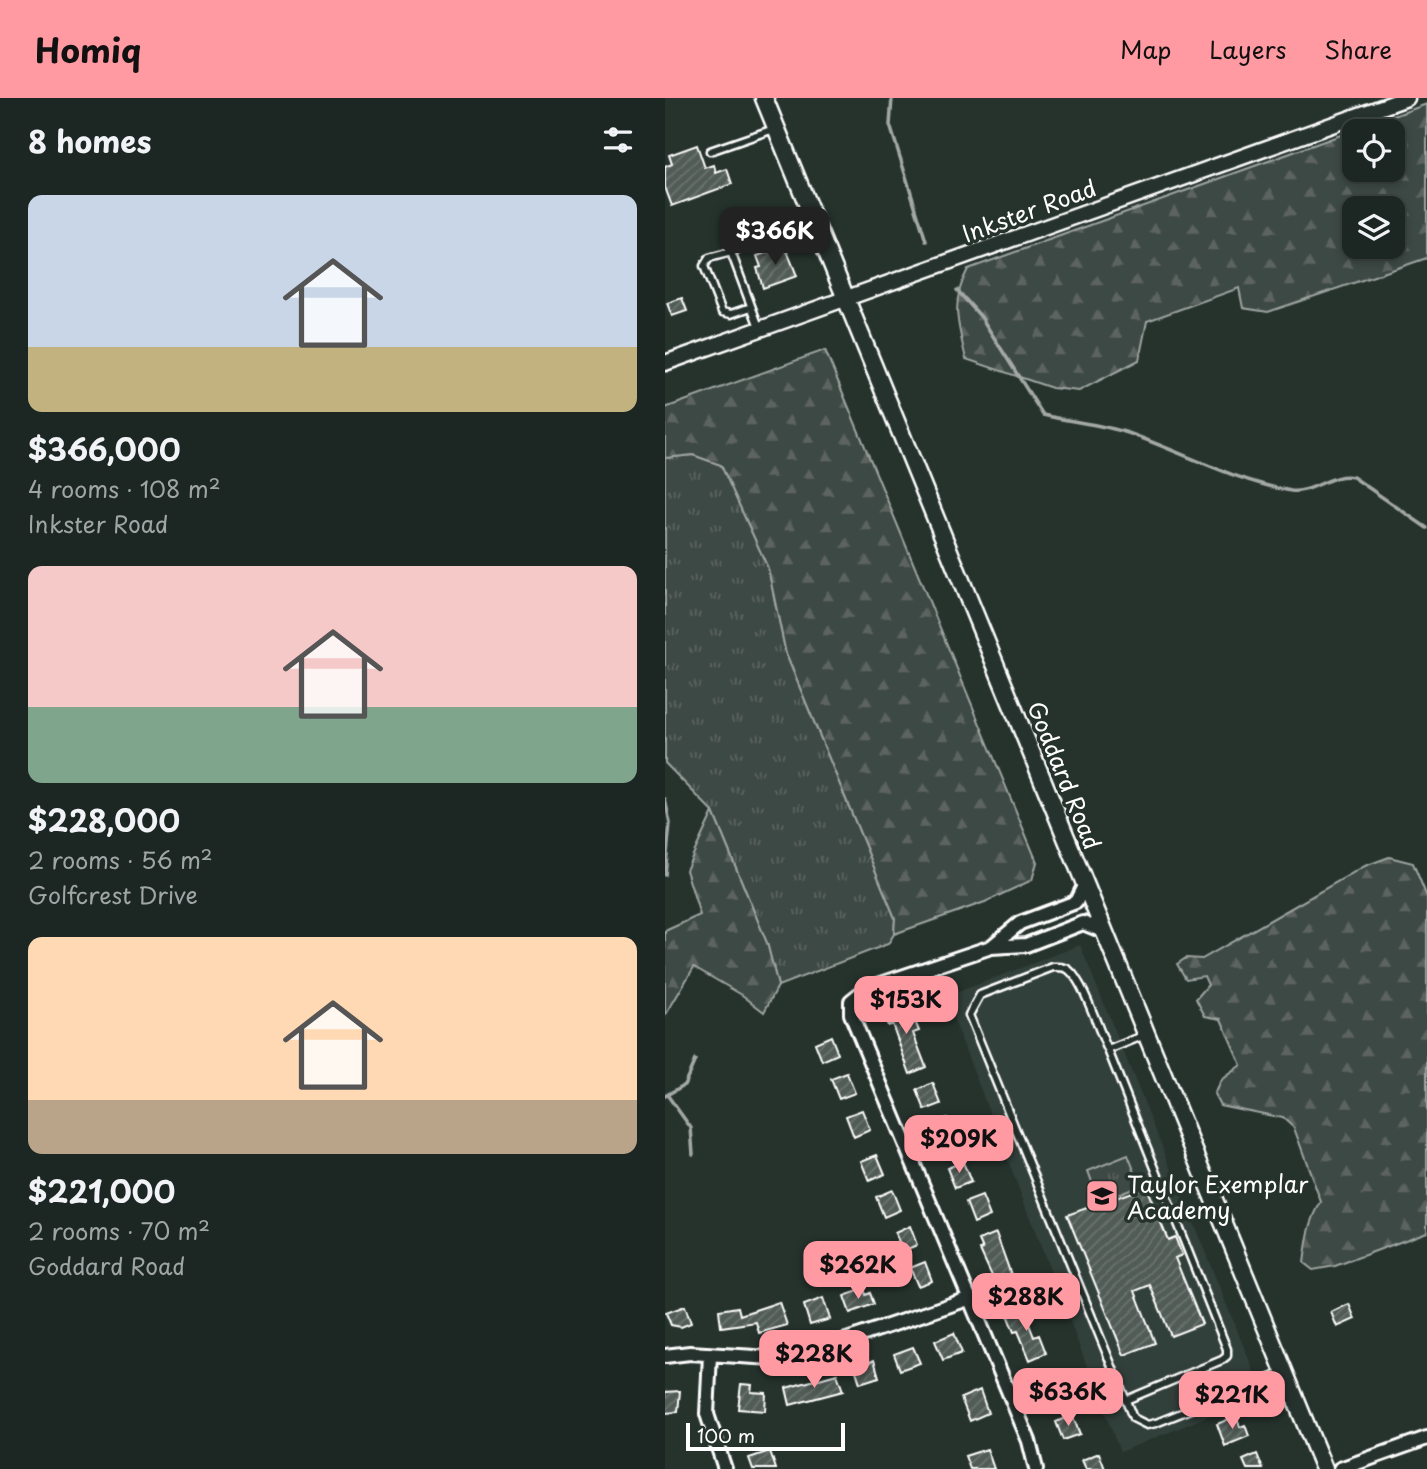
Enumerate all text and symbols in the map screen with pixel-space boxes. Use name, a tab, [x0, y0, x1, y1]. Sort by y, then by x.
text: Homiq	[35, 24, 141, 74]
text: Map	[1120, 31, 1171, 67]
text: Layers	[1209, 31, 1286, 67]
text: Share	[1324, 31, 1392, 67]
text: 8 homes	[28, 118, 151, 163]
map controls	[1342, 119, 1405, 259]
button: locate	[1342, 119, 1405, 182]
icon: filters	[599, 121, 637, 159]
street label: Inkster Road	[957, 170, 1101, 250]
button: layers	[1342, 196, 1405, 259]
pin: $366K	[726, 208, 824, 267]
text: $366K	[736, 212, 814, 247]
icon: home	[270, 240, 396, 366]
text: $366,000	[28, 426, 180, 471]
text: 4 rooms · 108 m²	[28, 471, 221, 506]
text: Inkster Road	[28, 506, 168, 541]
icon: home	[270, 611, 396, 737]
street label: Goddard Road	[1019, 696, 1111, 854]
text: $228,000	[28, 797, 180, 842]
text: 2 rooms · 56 m²	[28, 842, 213, 877]
text: Golfcrest Drive	[28, 877, 198, 912]
pin: $153K	[857, 976, 955, 1036]
text: $153K	[870, 981, 942, 1016]
icon: home	[270, 982, 396, 1108]
pin: $209K	[910, 1116, 1008, 1175]
text: $209K	[920, 1120, 998, 1155]
place label: Taylor Exemplar Academy	[1127, 1166, 1309, 1227]
text: $221,000	[28, 1168, 175, 1213]
school or university icon: Taylor Exemplar Academy	[1083, 1177, 1121, 1215]
text: 2 rooms · 70 m²	[28, 1213, 210, 1248]
pin: $262K	[809, 1242, 907, 1301]
text: $262K	[819, 1246, 897, 1281]
text: Goddard Road	[28, 1248, 185, 1283]
pin: $288K	[977, 1274, 1075, 1333]
text: $288K	[988, 1278, 1064, 1313]
pin: $228K	[765, 1330, 863, 1390]
text: $228K	[775, 1335, 853, 1370]
pin: $636K	[1019, 1368, 1117, 1428]
pin: $221K	[1183, 1372, 1281, 1431]
text: $636K	[1029, 1373, 1107, 1408]
text: $221K	[1195, 1376, 1269, 1411]
scale bar	[686, 1420, 845, 1452]
text: 100 m	[697, 1421, 755, 1449]

